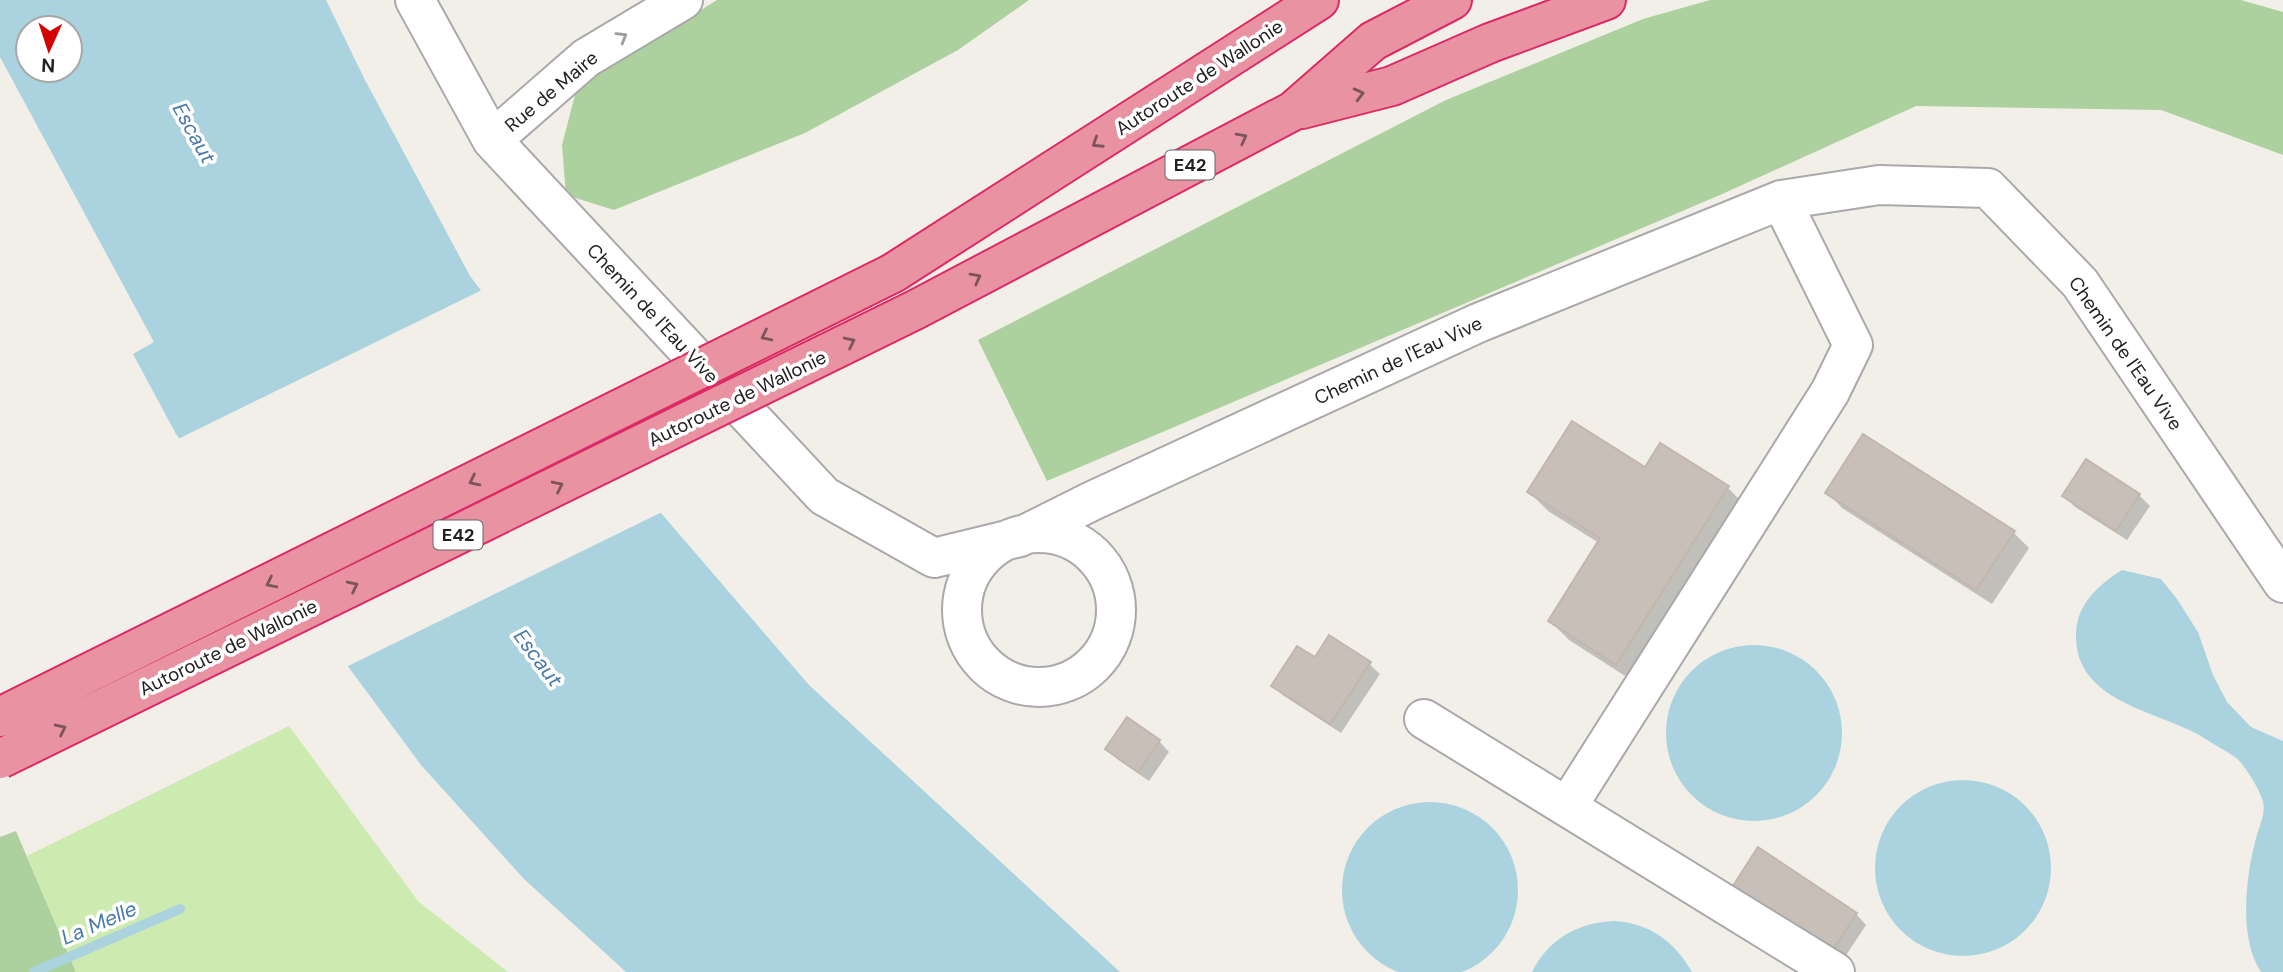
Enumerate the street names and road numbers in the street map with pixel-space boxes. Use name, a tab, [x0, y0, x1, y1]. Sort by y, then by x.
street label: Autoroute de Wallonie	[1111, 14, 1288, 141]
street label: Rue de Maire	[500, 45, 603, 138]
road number: E42	[1166, 150, 1214, 180]
street label: Chemin de l'Eau Vive	[581, 238, 724, 389]
street label: Chemin de l'Eau Vive	[2063, 271, 2188, 435]
street label: Chemin de l'Eau Vive	[1310, 311, 1486, 410]
street label: Autoroute de Wallonie	[644, 344, 830, 452]
road number: E42	[434, 520, 482, 550]
street label: Autoroute de Wallonie	[135, 593, 321, 701]

